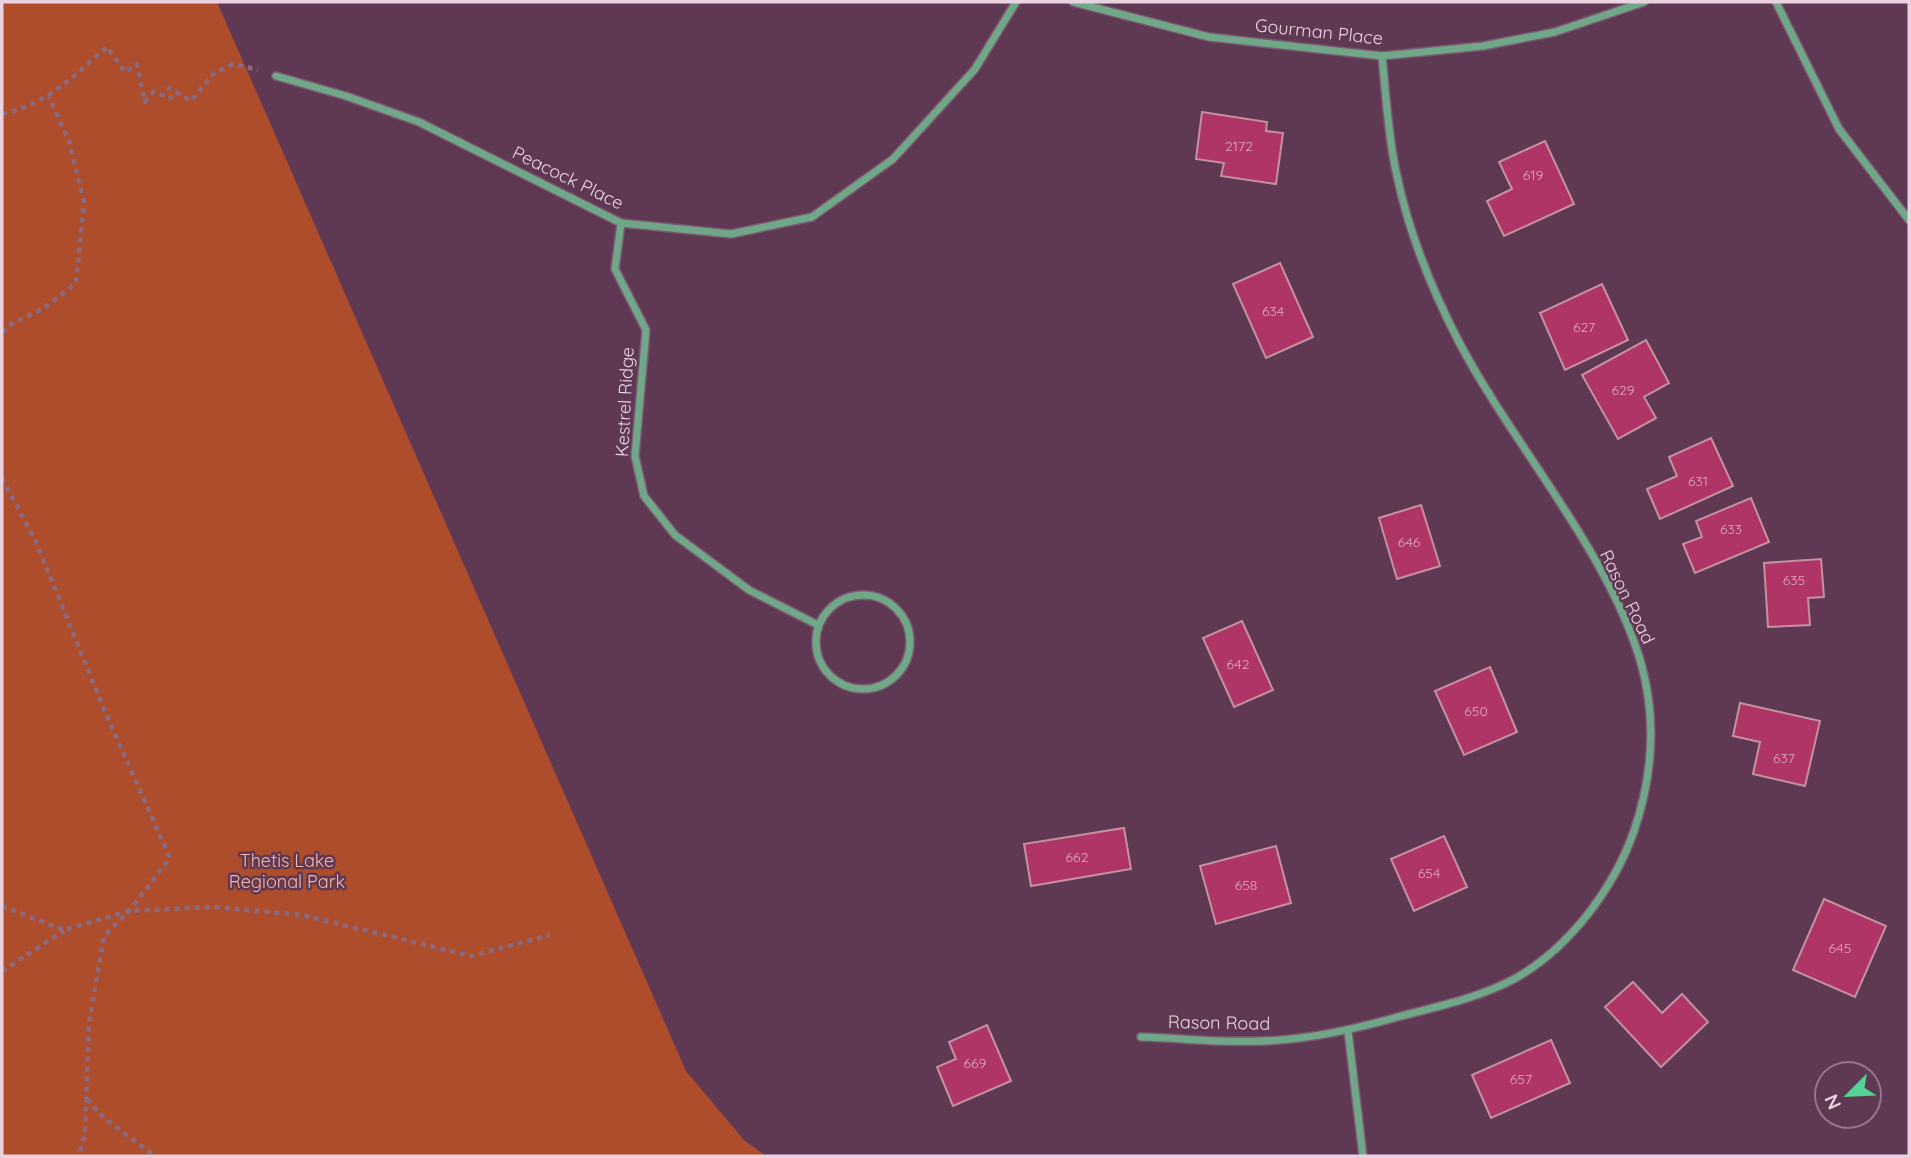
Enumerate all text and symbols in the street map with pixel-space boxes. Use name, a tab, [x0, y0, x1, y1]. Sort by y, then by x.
street label: Gourman Place	[1254, 13, 1384, 50]
house number: 2172	[1225, 137, 1253, 155]
street label: Peacock Place	[509, 141, 628, 214]
house number: 619	[1523, 166, 1543, 184]
house number: 634	[1262, 302, 1284, 320]
house number: 627	[1573, 318, 1595, 336]
street label: Kestrel Ridge	[610, 346, 639, 458]
house number: 629	[1611, 381, 1635, 399]
house number: 631	[1688, 472, 1708, 490]
house number: 633	[1720, 520, 1742, 538]
house number: 646	[1398, 533, 1421, 551]
street label: Rason Road	[1595, 546, 1660, 648]
house number: 635	[1783, 571, 1805, 589]
house number: 642	[1227, 655, 1250, 673]
house number: 650	[1464, 702, 1488, 720]
house number: 637	[1773, 749, 1795, 767]
house number: 662	[1066, 848, 1089, 866]
park label: Thetis Lake Regional Park	[229, 849, 345, 893]
house number: 654	[1418, 864, 1440, 882]
house number: 658	[1235, 876, 1257, 894]
house number: 645	[1829, 939, 1851, 957]
street label: Rason Road	[1168, 1010, 1270, 1035]
house number: 669	[964, 1054, 987, 1072]
north arrow	[1813, 1060, 1883, 1130]
house number: 657	[1510, 1070, 1532, 1088]
text: N	[1819, 1091, 1846, 1113]

